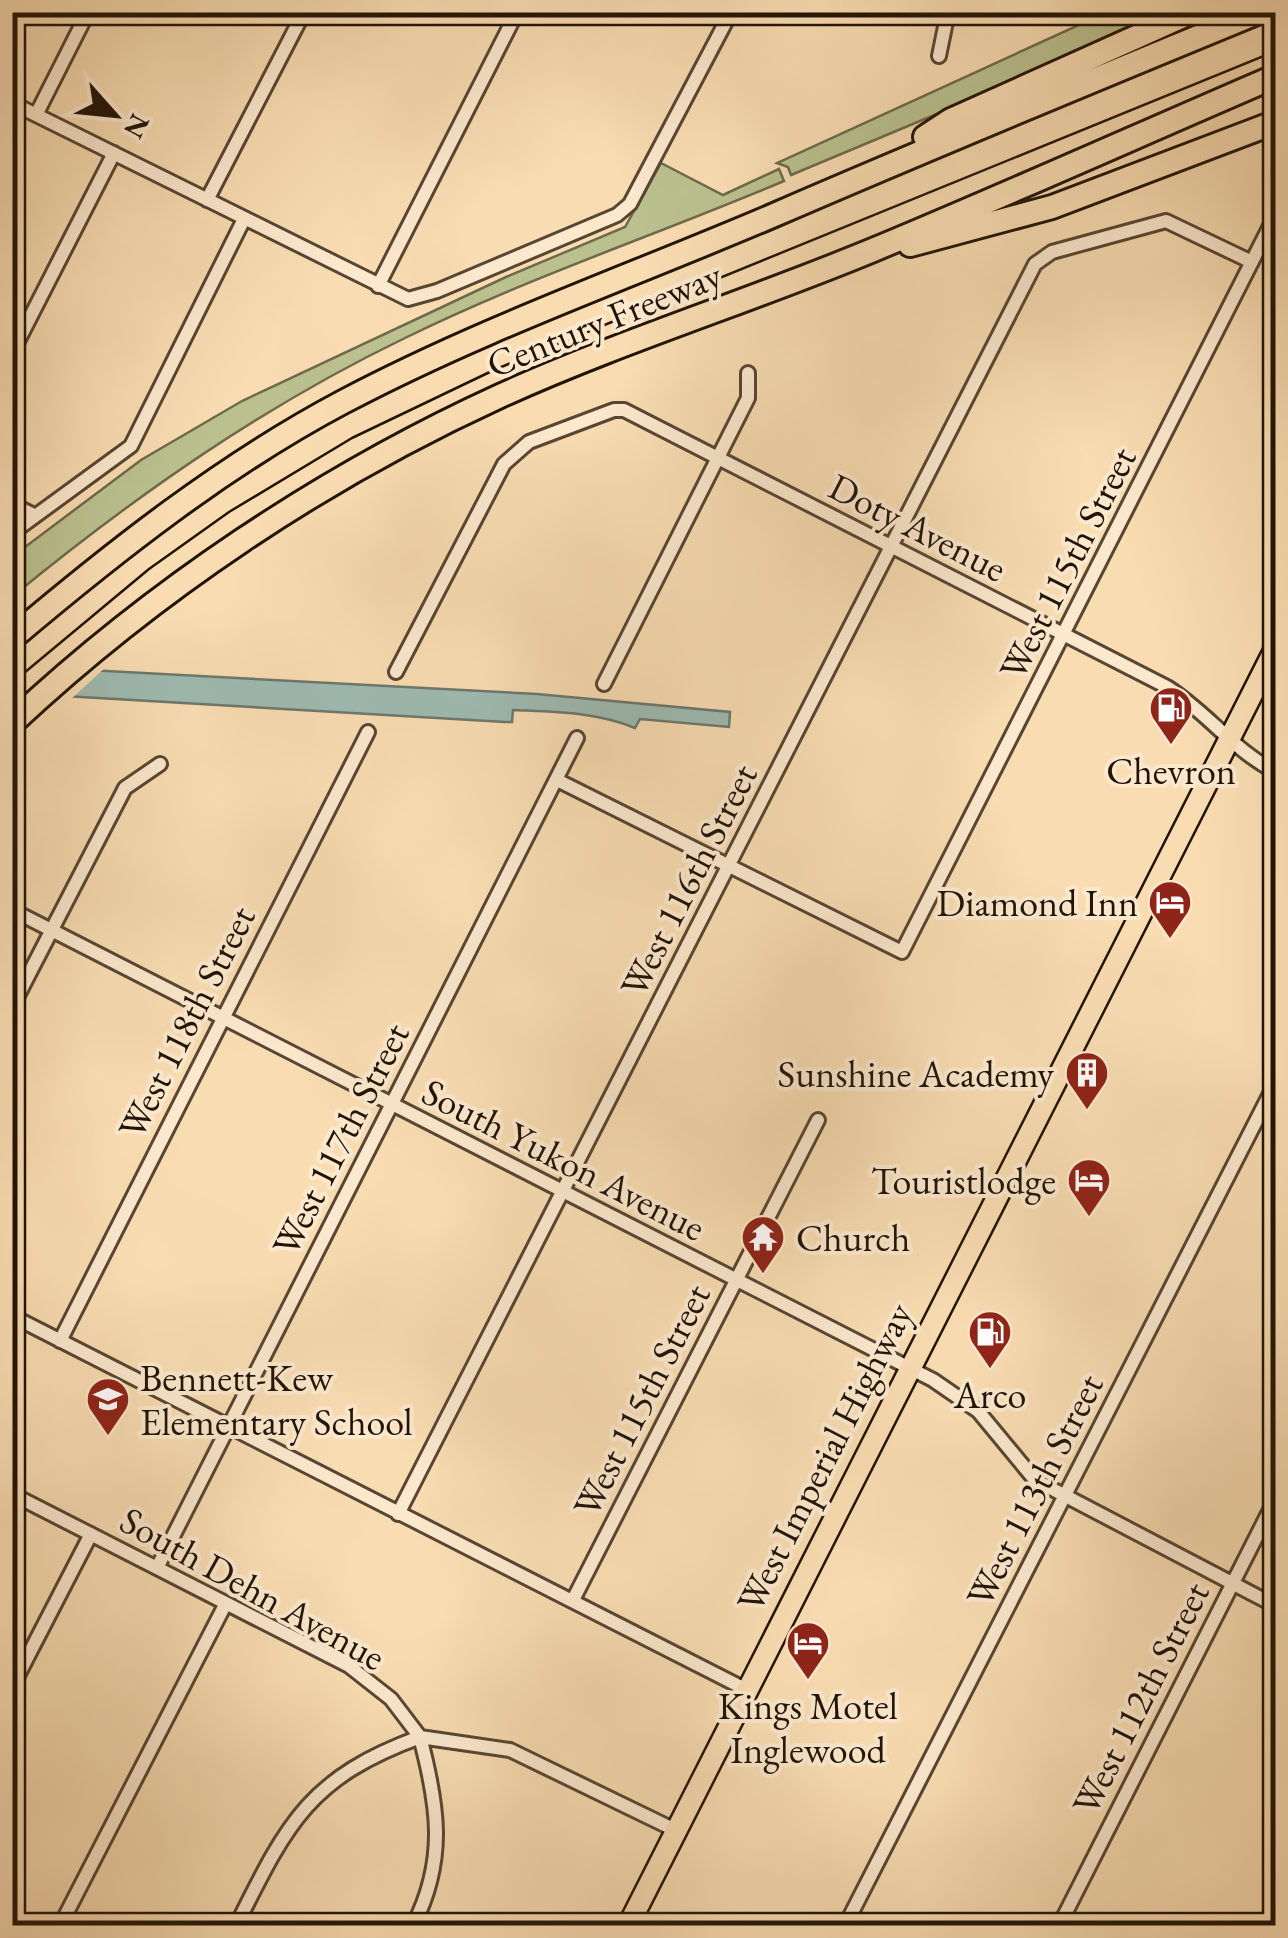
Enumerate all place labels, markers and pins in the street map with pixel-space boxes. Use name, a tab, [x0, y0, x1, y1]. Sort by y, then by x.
fuel station icon: Chevron	[1148, 685, 1194, 746]
place label: Chevron	[1106, 746, 1236, 795]
place label: Diamond Inn	[937, 878, 1138, 927]
hotel icon: Diamond Inn	[1147, 879, 1193, 940]
place label: Sunshine Academy	[778, 1049, 1054, 1098]
building icon: Sunshine Academy	[1064, 1050, 1110, 1111]
place label: Touristlodge	[871, 1156, 1056, 1205]
hotel icon: Touristlodge	[1066, 1157, 1112, 1218]
place label: Church	[796, 1213, 910, 1262]
temple icon: Church	[740, 1214, 786, 1275]
fuel station icon: Arco	[967, 1309, 1013, 1370]
place label: Bennett-Kew Elementary School	[140, 1353, 413, 1446]
place label: Arco	[953, 1370, 1026, 1419]
school or university icon: Bennett-Kew Elementary School	[85, 1376, 131, 1437]
hotel icon: Kings Motel Inglewood	[785, 1620, 831, 1681]
place label: Kings Motel Inglewood	[718, 1681, 898, 1774]

